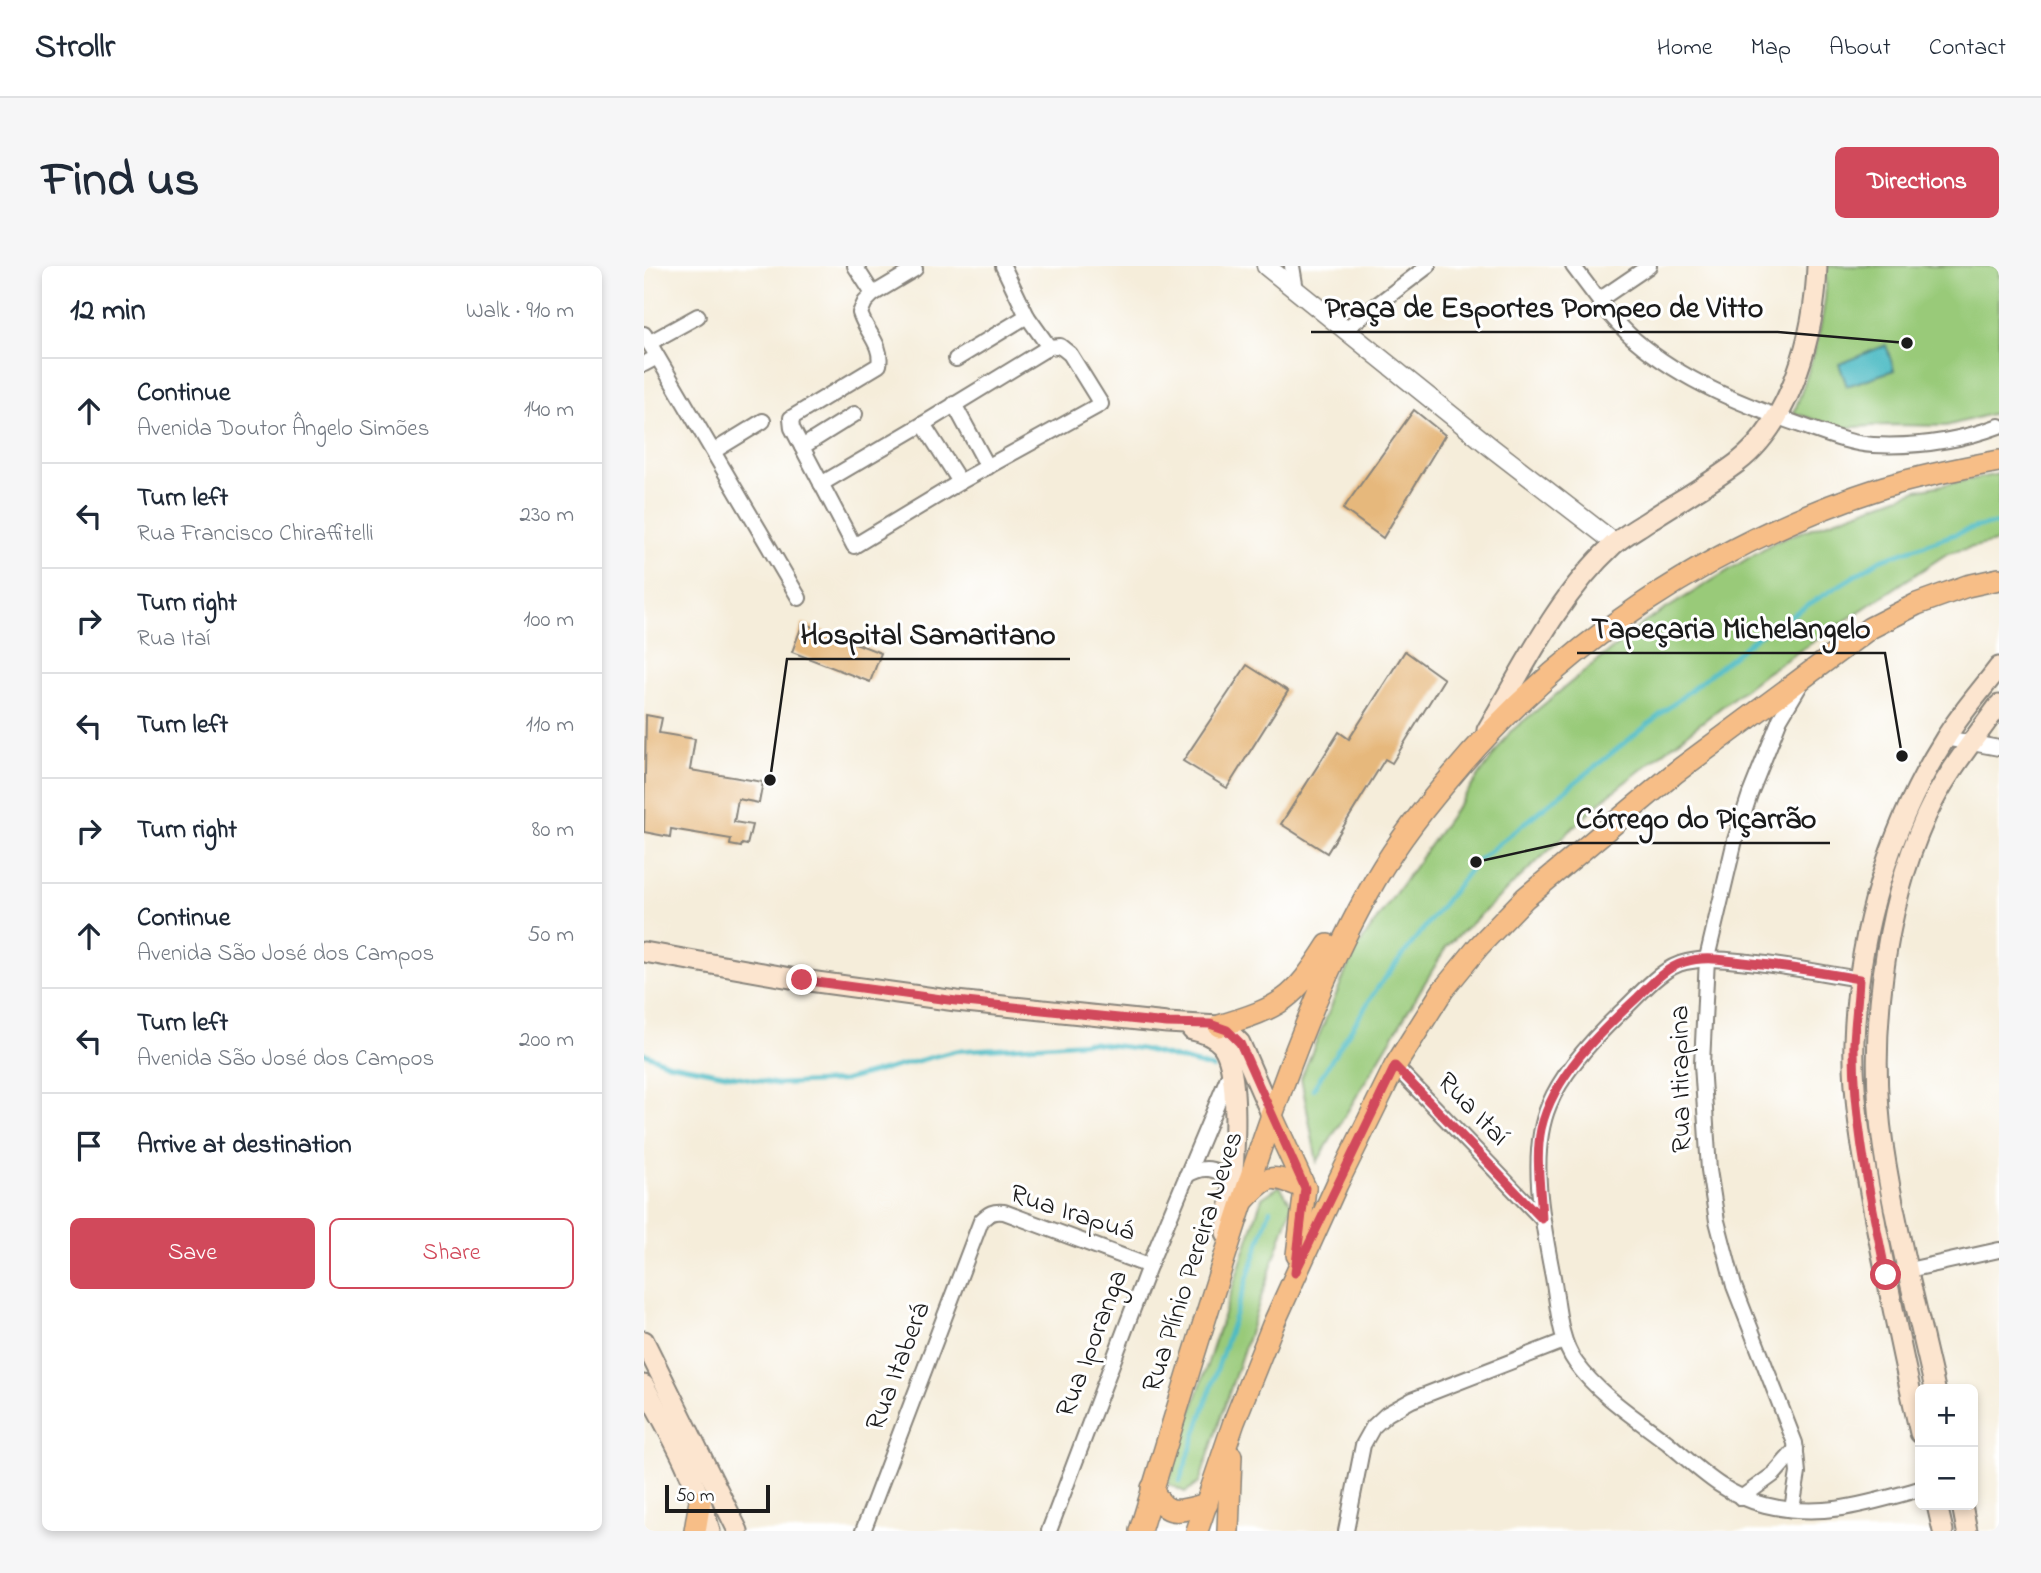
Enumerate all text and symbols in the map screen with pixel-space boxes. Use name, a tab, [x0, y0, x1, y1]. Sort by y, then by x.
text: Strollr	[35, 24, 115, 72]
text: Home	[1657, 31, 1713, 66]
text: Map	[1751, 31, 1791, 66]
text: About	[1829, 31, 1891, 66]
text: Contact	[1929, 31, 2006, 66]
text: Find us	[42, 146, 199, 218]
button: Directions	[1835, 147, 1999, 218]
callout: Praça de Esportes Pompeo de Vitto	[1311, 281, 1778, 332]
text: Praça de Esportes Pompeo de Vitto	[1325, 288, 1763, 332]
text: 12 min	[70, 290, 145, 334]
text: Walk · 910 m	[466, 295, 574, 328]
text: Continue	[137, 375, 230, 413]
icon: ahead	[70, 392, 108, 430]
text: 140 m	[524, 394, 574, 427]
text: Avenida Doutor Ângelo Simões	[137, 413, 429, 446]
text: Turn left	[137, 480, 228, 518]
icon: left	[70, 497, 108, 535]
text: 230 m	[520, 499, 574, 532]
text: Rua Francisco Chiraffitelli	[137, 518, 374, 551]
text: Turn right	[137, 585, 237, 623]
icon: right	[70, 602, 108, 640]
callout: Tapeçaria Michelangelo	[1577, 602, 1885, 653]
text: 100 m	[523, 604, 574, 637]
callout: Hospital Samaritano	[787, 608, 1070, 659]
text: Tapeçaria Michelangelo	[1591, 609, 1871, 654]
text: Hospital Samaritano	[800, 615, 1056, 659]
text: Rua Itaí	[137, 623, 211, 656]
icon: left	[70, 707, 108, 745]
text: Turn left	[137, 707, 228, 745]
text: 110 m	[526, 709, 574, 742]
callout: Córrego do Piçarrão	[1562, 792, 1830, 843]
text: Córrego do Piçarrão	[1576, 799, 1816, 844]
icon: right	[70, 812, 108, 850]
text: Turn right	[137, 812, 237, 850]
text: 80 m	[532, 814, 574, 847]
text: Continue	[137, 900, 230, 938]
icon: ahead	[70, 917, 108, 955]
text: 50 m	[527, 919, 574, 952]
text: Avenida São José dos Campos	[137, 938, 434, 971]
route end	[786, 964, 817, 995]
text: Turn left	[137, 1005, 228, 1043]
street label: Rua Itirapina	[1660, 1005, 1704, 1153]
icon: left	[70, 1022, 108, 1060]
text: 200 m	[519, 1024, 574, 1057]
text: Avenida São José dos Campos	[137, 1043, 434, 1076]
street label: Rua Itaí	[1426, 1064, 1518, 1156]
street label: Rua Plínio Pereira Neves	[1132, 1126, 1256, 1398]
icon: arrive	[70, 1127, 108, 1165]
text: Arrive at destination	[137, 1127, 352, 1165]
street label: Rua Irapuá	[1004, 1175, 1140, 1253]
button: Save	[70, 1218, 315, 1289]
button: Share	[329, 1218, 574, 1289]
route start	[1870, 1259, 1901, 1290]
street label: Rua Iporanga	[1046, 1264, 1140, 1424]
street label: Rua Itaberá	[856, 1297, 942, 1437]
map controls	[1915, 1384, 1978, 1510]
button: +	[1915, 1384, 1978, 1447]
button: −	[1915, 1447, 1978, 1510]
scale bar	[665, 1482, 770, 1514]
text: 50 m	[676, 1483, 715, 1510]

